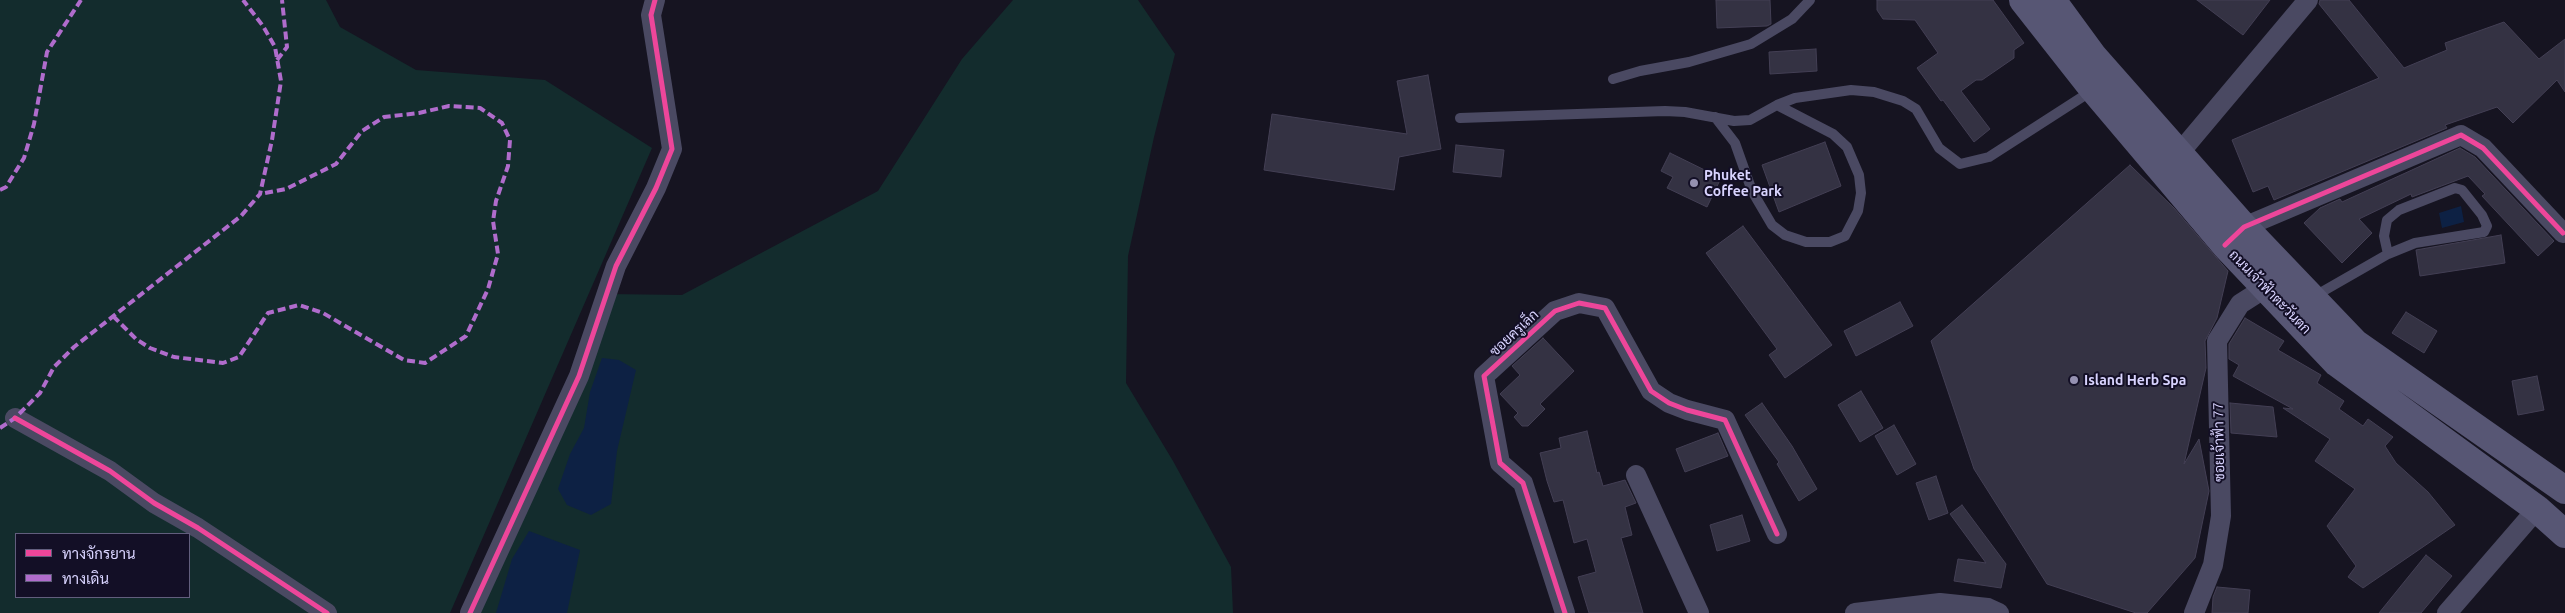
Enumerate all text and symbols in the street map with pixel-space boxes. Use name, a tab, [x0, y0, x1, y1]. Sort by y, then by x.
place label: Phuket Coffee Park	[1704, 167, 1782, 200]
marker: Phuket Coffee Park	[1688, 177, 1700, 189]
street label: ถนนเจ้าฟ้าตะวันตก	[2226, 246, 2314, 338]
street label: ซอยครูเล็ก	[1486, 306, 1542, 360]
place label: Island Herb Spa	[2084, 372, 2186, 388]
marker: Island Herb Spa	[2068, 374, 2080, 386]
street label: ซอยเจ้าฟ้า 77	[2210, 402, 2228, 482]
legend	[15, 533, 190, 598]
text: ทางจักรยาน	[62, 545, 136, 562]
text: ทางเดิน	[62, 570, 109, 587]

